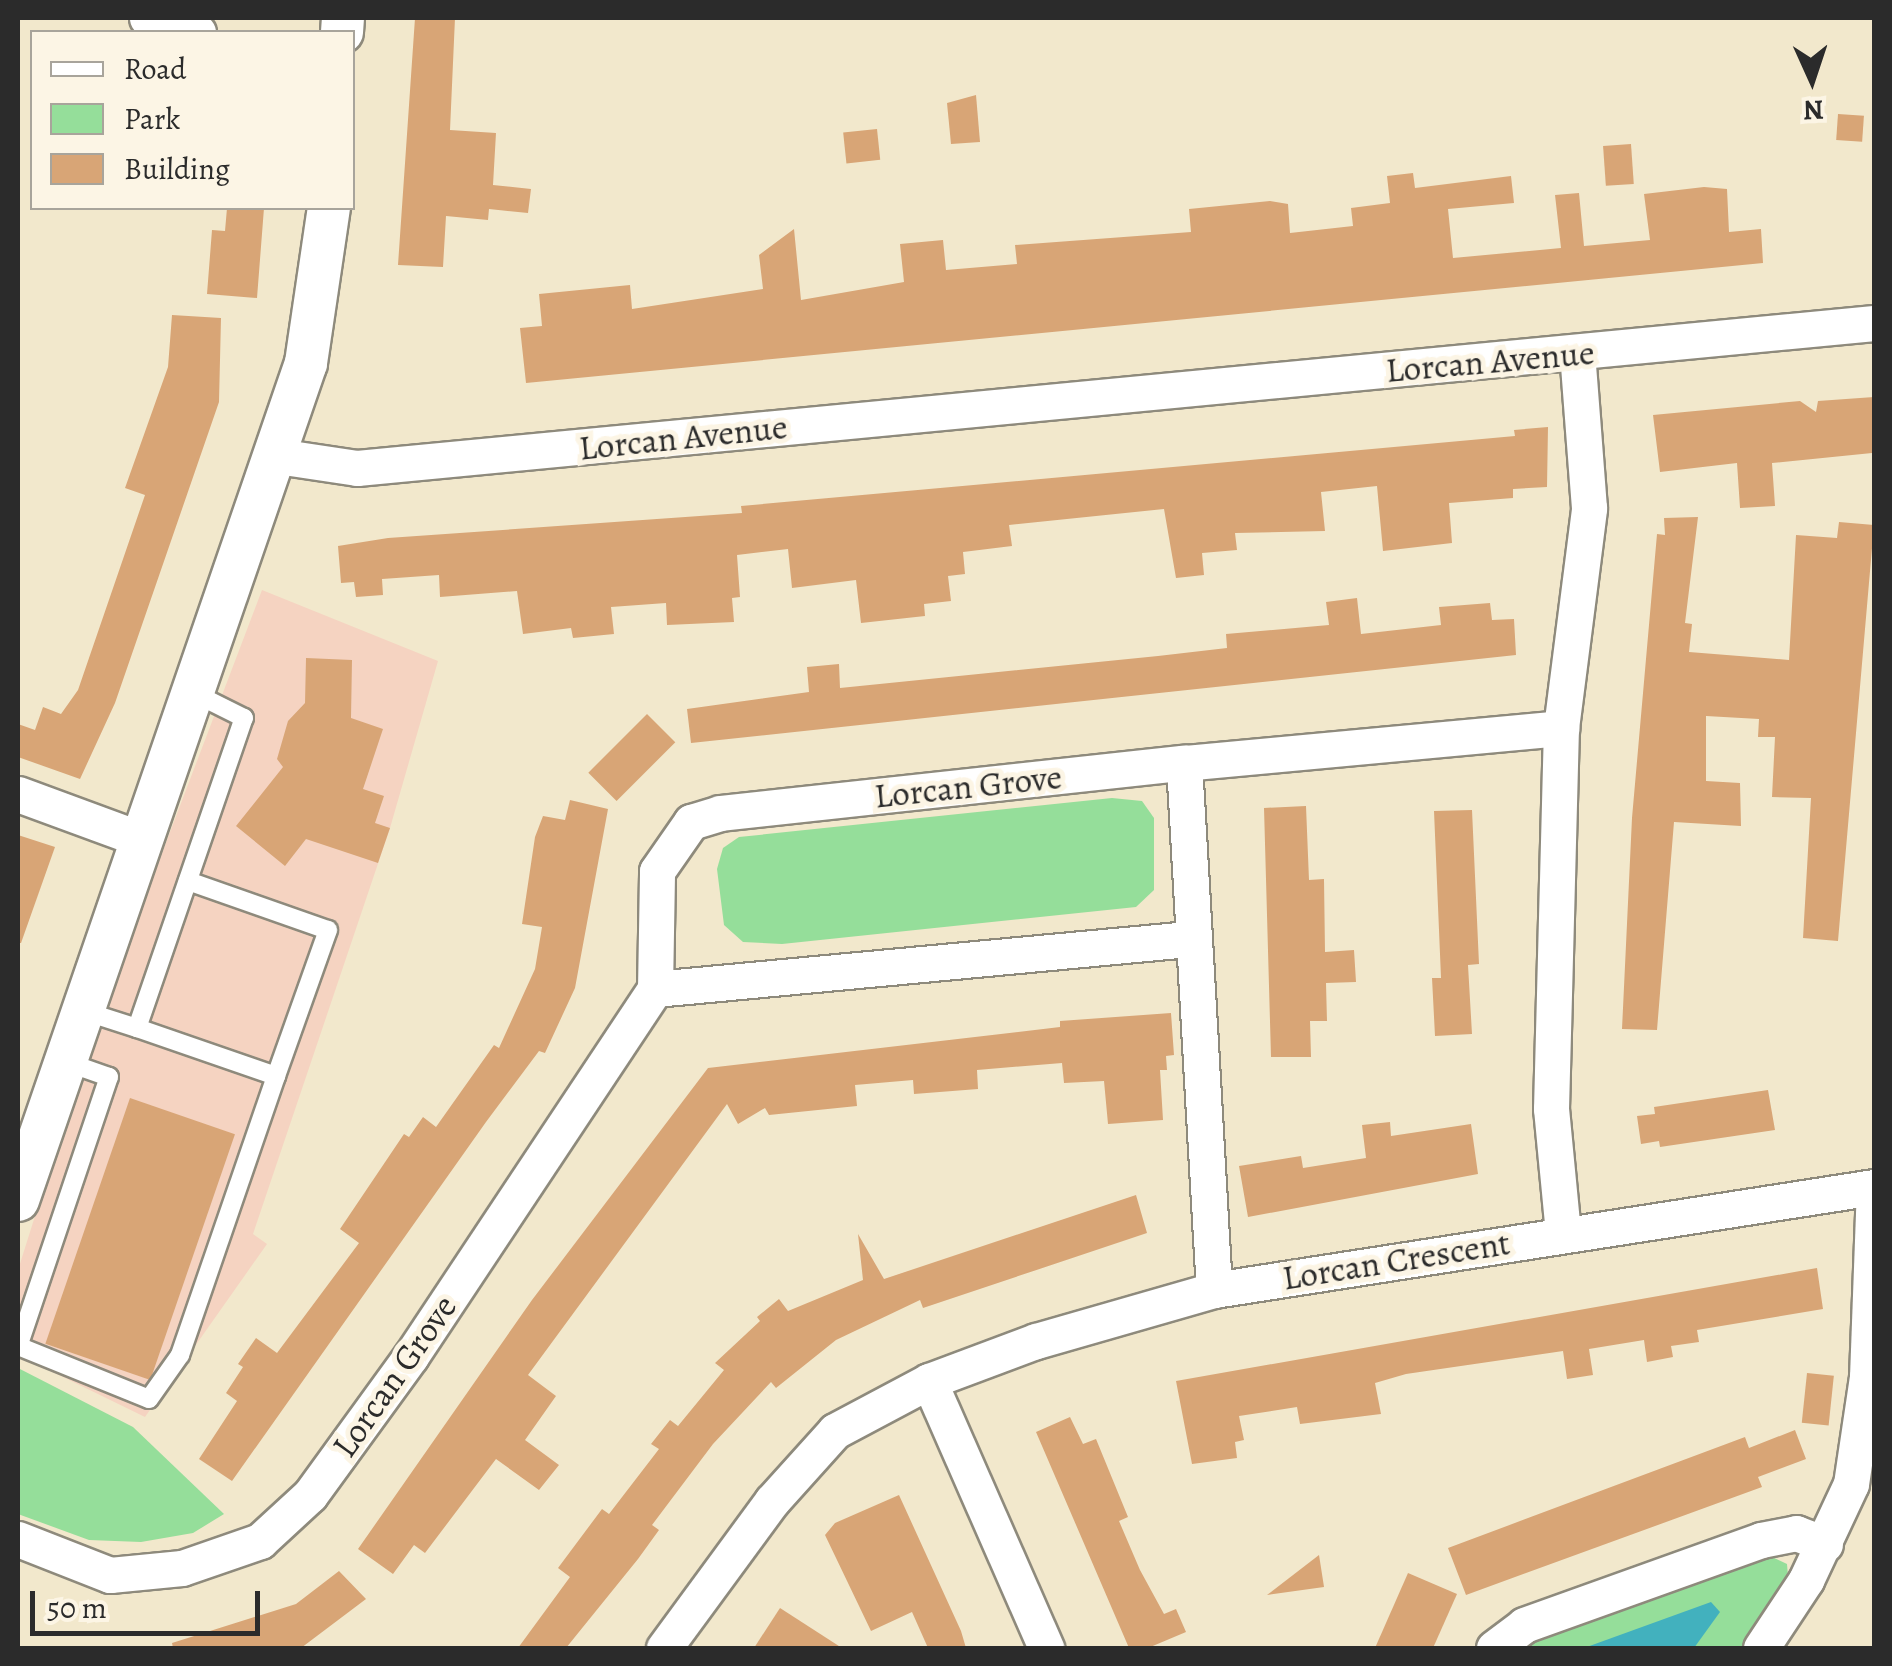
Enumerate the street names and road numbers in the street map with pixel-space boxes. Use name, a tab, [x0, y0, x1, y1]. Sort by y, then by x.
street label: Lorcan Avenue	[1384, 331, 1596, 391]
street label: Lorcan Avenue	[577, 405, 789, 469]
street label: Lorcan Grove	[872, 755, 1064, 817]
street label: Lorcan Crescent	[1279, 1221, 1513, 1299]
street label: Lorcan Grove	[323, 1287, 465, 1465]

